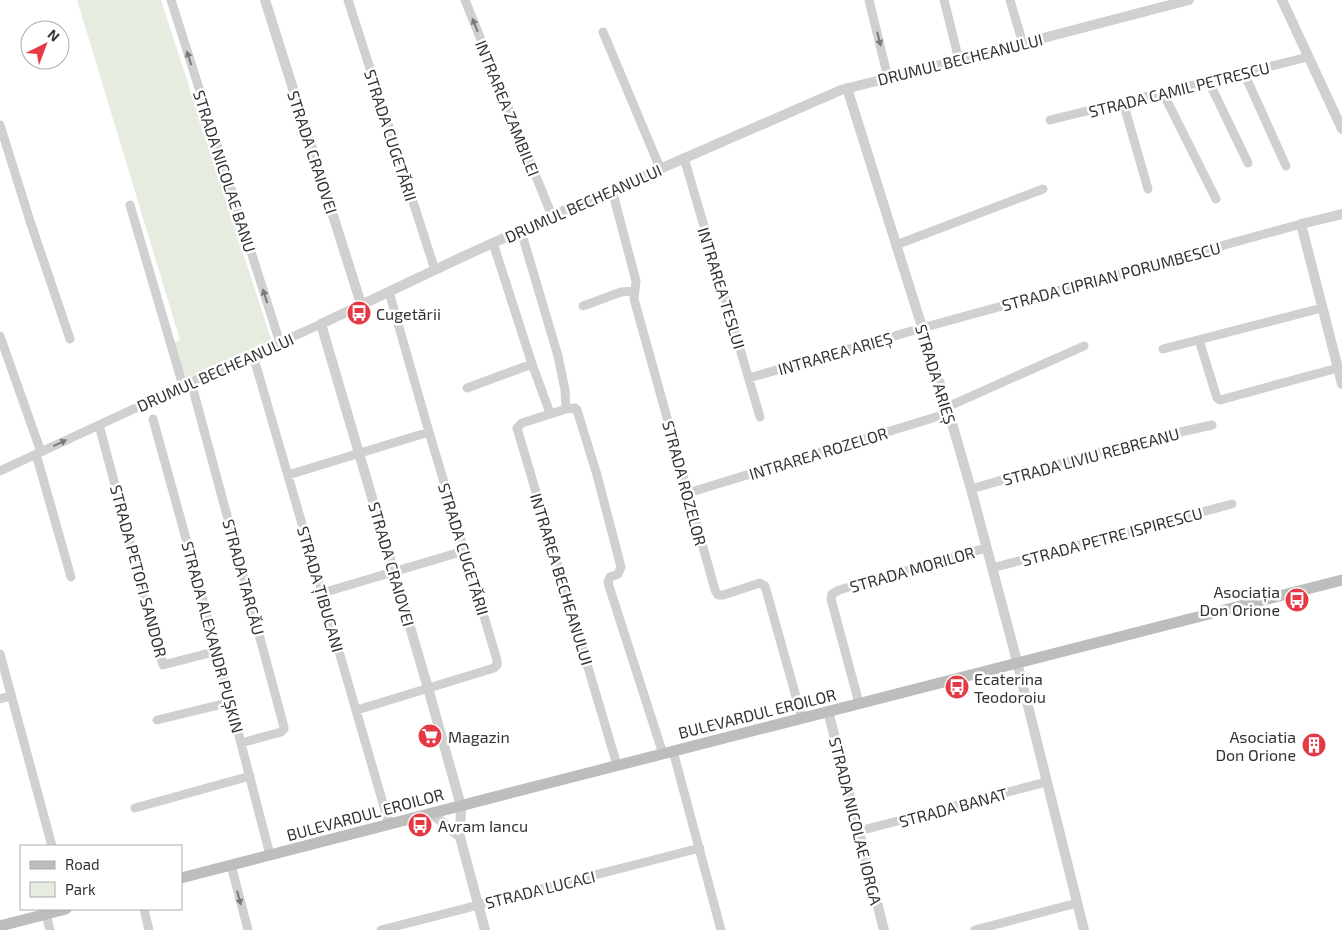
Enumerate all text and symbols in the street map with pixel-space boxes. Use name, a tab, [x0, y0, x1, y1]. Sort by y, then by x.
one-way arrow	[471, 17, 479, 32]
north arrow	[20, 20, 70, 70]
text: N	[45, 25, 63, 45]
street label: DRUMUL BECHEANULUI	[875, 29, 1045, 89]
one-way arrow	[875, 32, 883, 47]
street label: INTRAREA ZAMBILEI	[472, 37, 544, 179]
one-way arrow	[185, 50, 193, 65]
street label: STRADA CAMIL PETRESCU	[1087, 57, 1271, 121]
street label: STRADA CUGETĂRII	[361, 67, 421, 203]
street label: STRADA NICOLAE BANU	[190, 87, 260, 255]
street label: STRADA CRAIOVEI	[284, 88, 342, 216]
street label: DRUMUL BECHEANULUI	[502, 160, 664, 246]
street label: INTRAREA TESLUI	[694, 225, 750, 351]
street label: STRADA CIPRIAN PORUMBESCU	[999, 238, 1223, 314]
one-way arrow	[261, 289, 268, 304]
bus stop icon: Cugetării	[346, 300, 372, 326]
place label: Cugetării	[376, 304, 441, 323]
street label: STRADA ARIEȘ	[910, 322, 960, 427]
street label: INTRAREA ARIEȘ	[776, 328, 895, 380]
street label: DRUMUL BECHEANULUI	[134, 329, 296, 415]
street label: STRADA ROZELOR	[659, 418, 711, 548]
street label: INTRAREA ROZELOR	[747, 423, 890, 483]
street label: STRADA LIVIU REBREANU	[1001, 423, 1181, 489]
one-way arrow	[53, 439, 67, 447]
street label: STRADA CUGETĂRII	[435, 481, 493, 617]
street label: STRADA PETOFI SANDOR	[107, 483, 171, 659]
street label: INTRAREA BECHEANULUI	[527, 491, 597, 667]
street label: STRADA CRAIOVEI	[365, 500, 419, 628]
street label: STRADA PETRE ISPIRESCU	[1020, 503, 1204, 569]
street label: STRADA TARCĂU	[219, 517, 269, 637]
street label: STRADA ȚIBUCANI	[292, 524, 348, 655]
street label: STRADA ALEXANDR PUȘKIN	[176, 539, 248, 735]
street label: STRADA MORILOR	[847, 542, 977, 596]
place label: Asociația Don Orione	[1199, 582, 1280, 619]
bus stop icon: Asociația Don Orione	[1284, 587, 1310, 613]
place label: Ecaterina Teodoroiu	[974, 669, 1046, 706]
bus stop icon: Ecaterina Teodoroiu	[944, 674, 970, 700]
street label: BULEVARDUL EROILOR	[676, 684, 838, 742]
supermarket icon: Magazin	[417, 723, 443, 749]
place label: Magazin	[448, 727, 510, 746]
place label: Asociatia Don Orione	[1215, 727, 1296, 764]
building icon: Asociatia Don Orione	[1301, 732, 1327, 758]
street label: STRADA NICOLAE IORGA	[826, 735, 886, 907]
street label: STRADA BANAT	[897, 783, 1009, 831]
street label: BULEVARDUL EROILOR	[284, 784, 446, 844]
bus stop icon: Avram Iancu	[407, 812, 433, 838]
place label: Avram Iancu	[438, 816, 528, 835]
legend	[20, 845, 182, 910]
text: Road	[65, 855, 100, 873]
street label: STRADA LUCACI	[483, 866, 597, 912]
text: Park	[65, 880, 96, 898]
one-way arrow	[235, 890, 243, 905]

